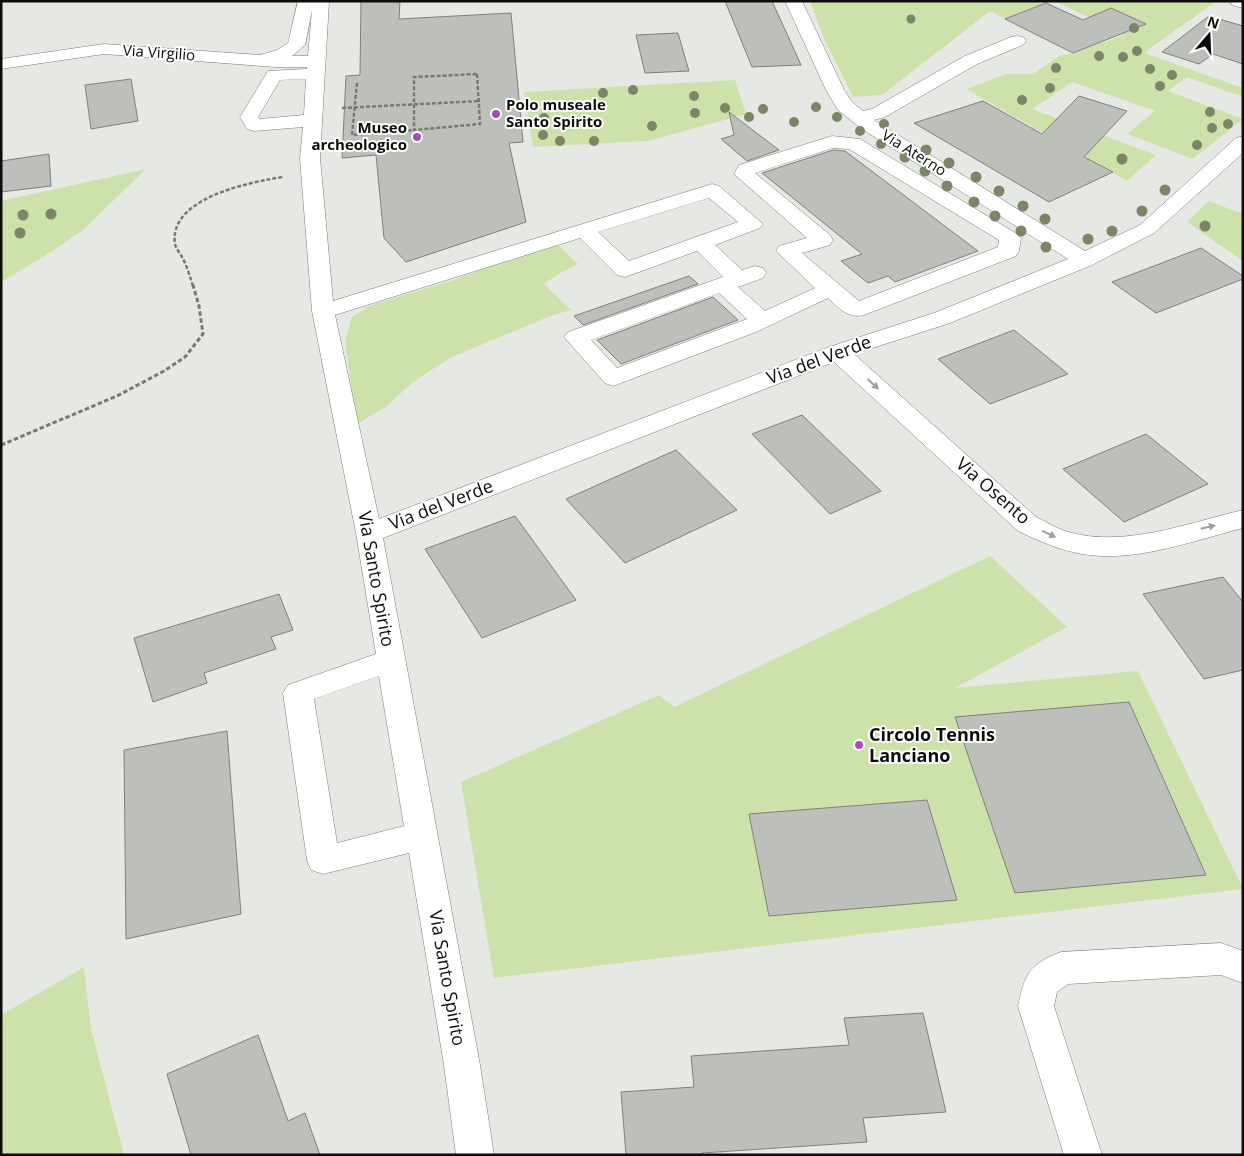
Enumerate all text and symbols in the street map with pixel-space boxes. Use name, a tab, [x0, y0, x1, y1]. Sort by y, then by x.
north arrow	[1184, 10, 1234, 60]
text: N	[1205, 11, 1222, 33]
street label: Via Virgilio	[122, 40, 196, 65]
place label: Polo museale Santo Spirito	[506, 94, 606, 131]
marker: Polo museale Santo Spirito	[490, 108, 502, 120]
place label: Museo archeologico	[311, 117, 407, 154]
street label: Via Aterno	[878, 124, 951, 180]
marker: Museo archeologico	[411, 131, 423, 143]
street label: Via del Verde	[763, 329, 874, 389]
one-way arrow	[866, 378, 878, 390]
street label: Via Osento	[951, 451, 1036, 529]
street label: Via del Verde	[385, 473, 496, 535]
street label: Via Santo Spirito	[353, 509, 401, 649]
one-way arrow	[1200, 523, 1216, 531]
one-way arrow	[1042, 530, 1056, 538]
place label: Circolo Tennis Lanciano	[869, 722, 995, 767]
marker: Circolo Tennis Lanciano	[853, 739, 865, 751]
street label: Via Santo Spirito	[424, 908, 472, 1048]

